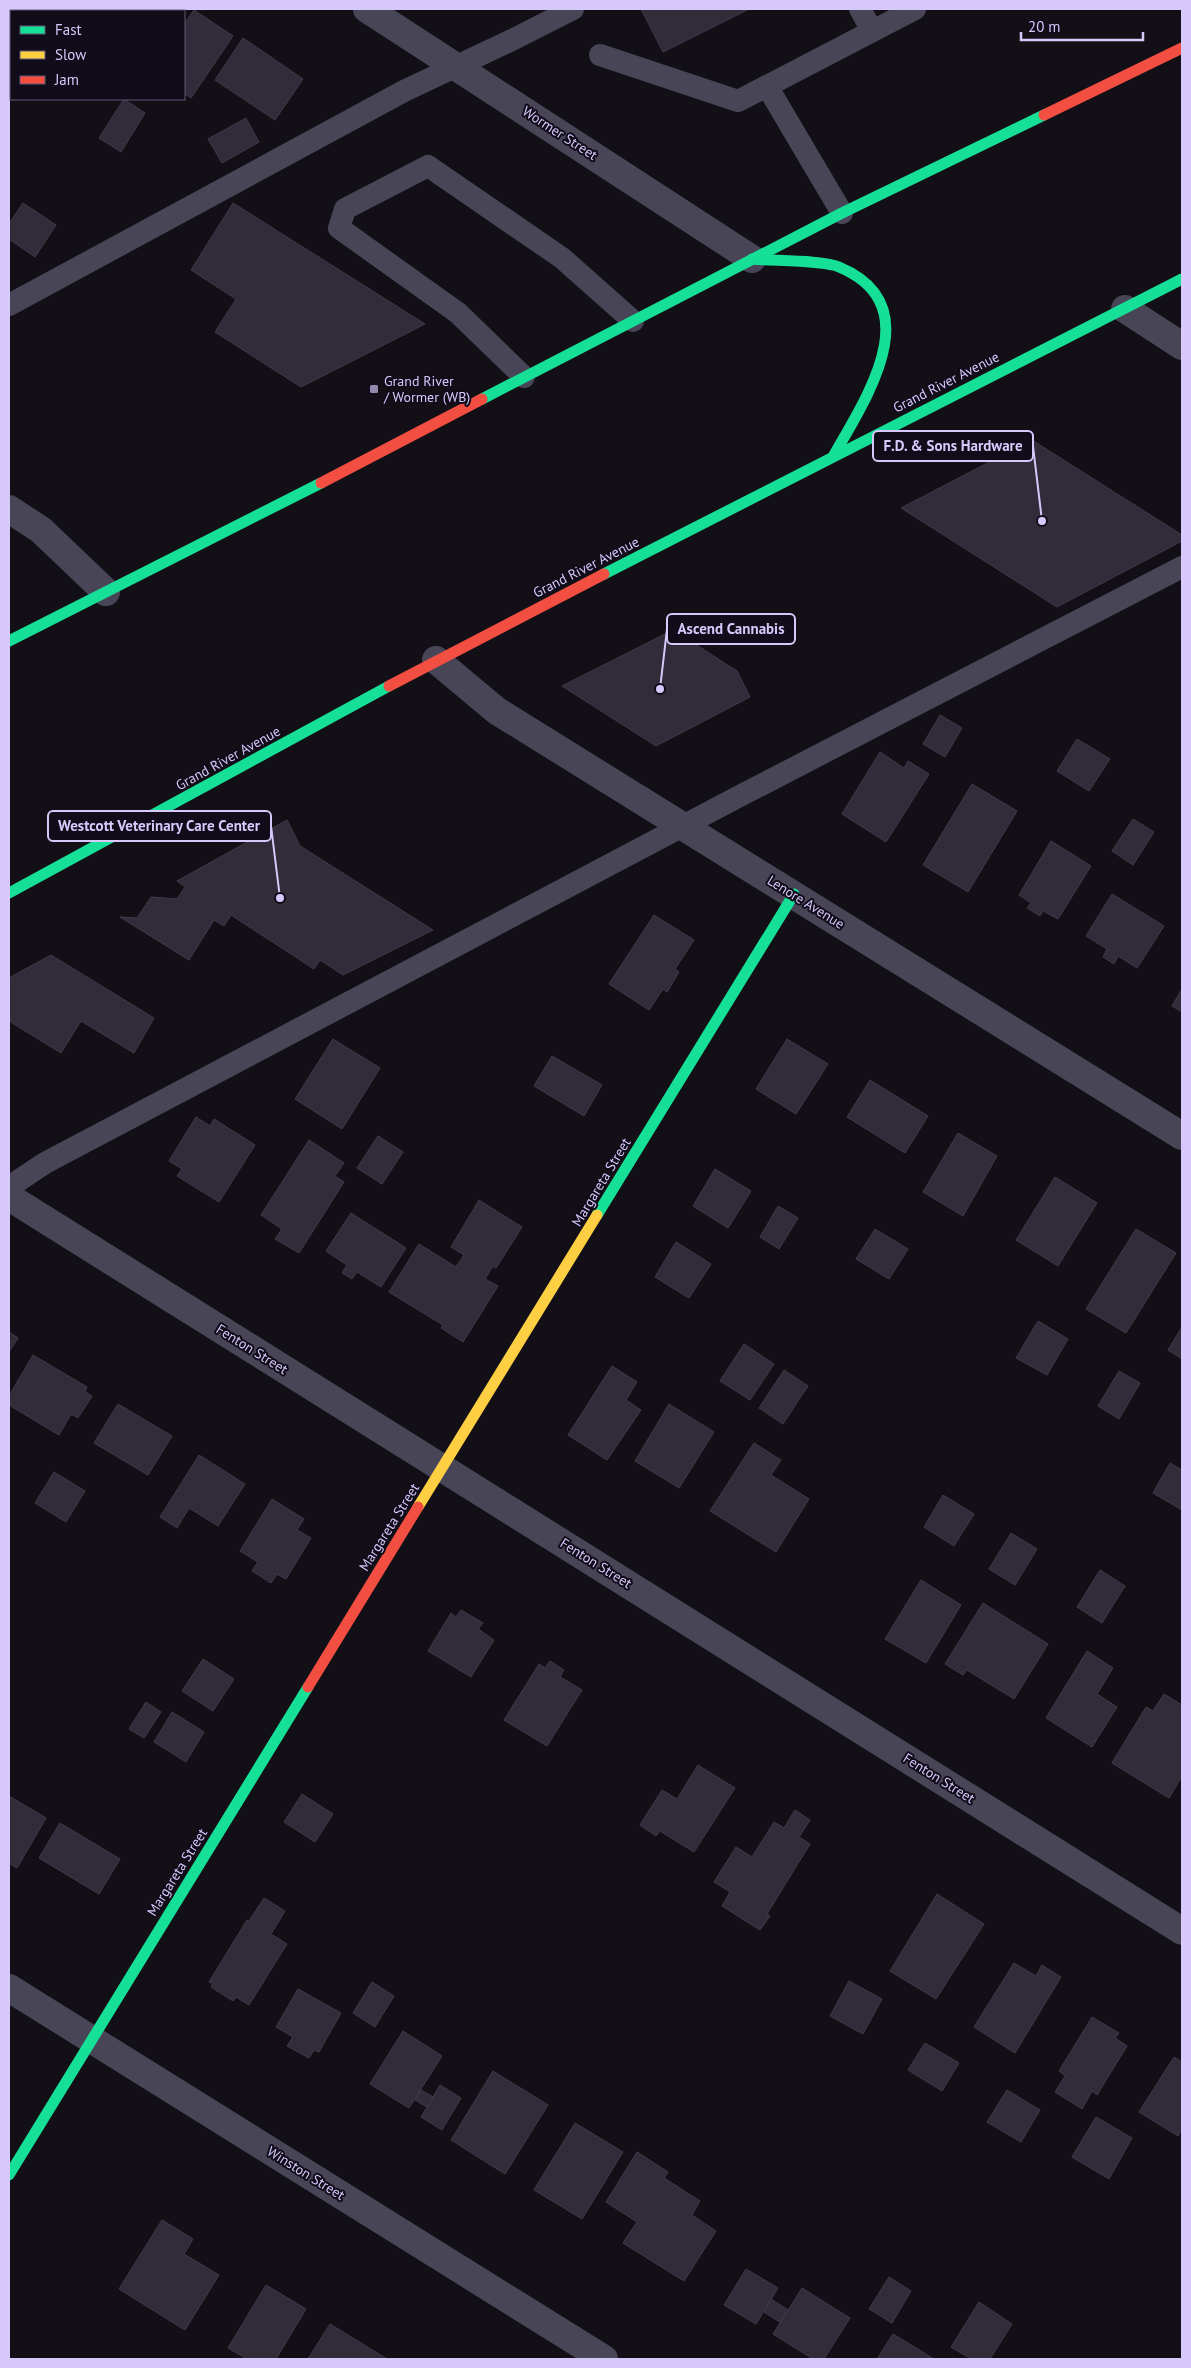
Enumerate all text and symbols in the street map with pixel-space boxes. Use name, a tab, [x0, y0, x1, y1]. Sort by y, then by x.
legend	[10, 10, 185, 100]
scale bar	[1021, 10, 1144, 42]
text: 20 m	[1028, 17, 1061, 36]
text: Fast	[55, 20, 82, 39]
text: Slow	[55, 45, 86, 64]
text: Jam	[54, 70, 79, 89]
street label: Wormer Street	[519, 102, 601, 164]
street label: Grand River Avenue	[890, 347, 1002, 417]
place label: Grand River / Wormer (WB)	[383, 372, 470, 406]
marker: Grand River / Wormer (WB)	[368, 383, 380, 395]
callout: F.D. & Sons Hardware	[873, 431, 1033, 461]
text: F.D. & Sons Hardware	[883, 436, 1023, 455]
street label: Grand River Avenue	[530, 532, 642, 602]
callout: Ascend Cannabis	[667, 614, 795, 644]
text: Ascend Cannabis	[678, 619, 784, 638]
street label: Grand River Avenue	[173, 722, 283, 794]
callout: Westcott Veterinary Care Center	[48, 811, 271, 841]
text: Westcott Veterinary Care Center	[58, 816, 261, 835]
street label: Lenore Avenue	[764, 871, 848, 933]
street label: Margareta Street	[567, 1134, 635, 1230]
street label: Fenton Street	[213, 1320, 291, 1378]
street label: Margareta Street	[355, 1479, 423, 1574]
street label: Fenton Street	[557, 1534, 635, 1592]
street label: Fenton Street	[900, 1749, 978, 1807]
street label: Margareta Street	[143, 1824, 211, 1919]
street label: Winston Street	[264, 2142, 348, 2204]

